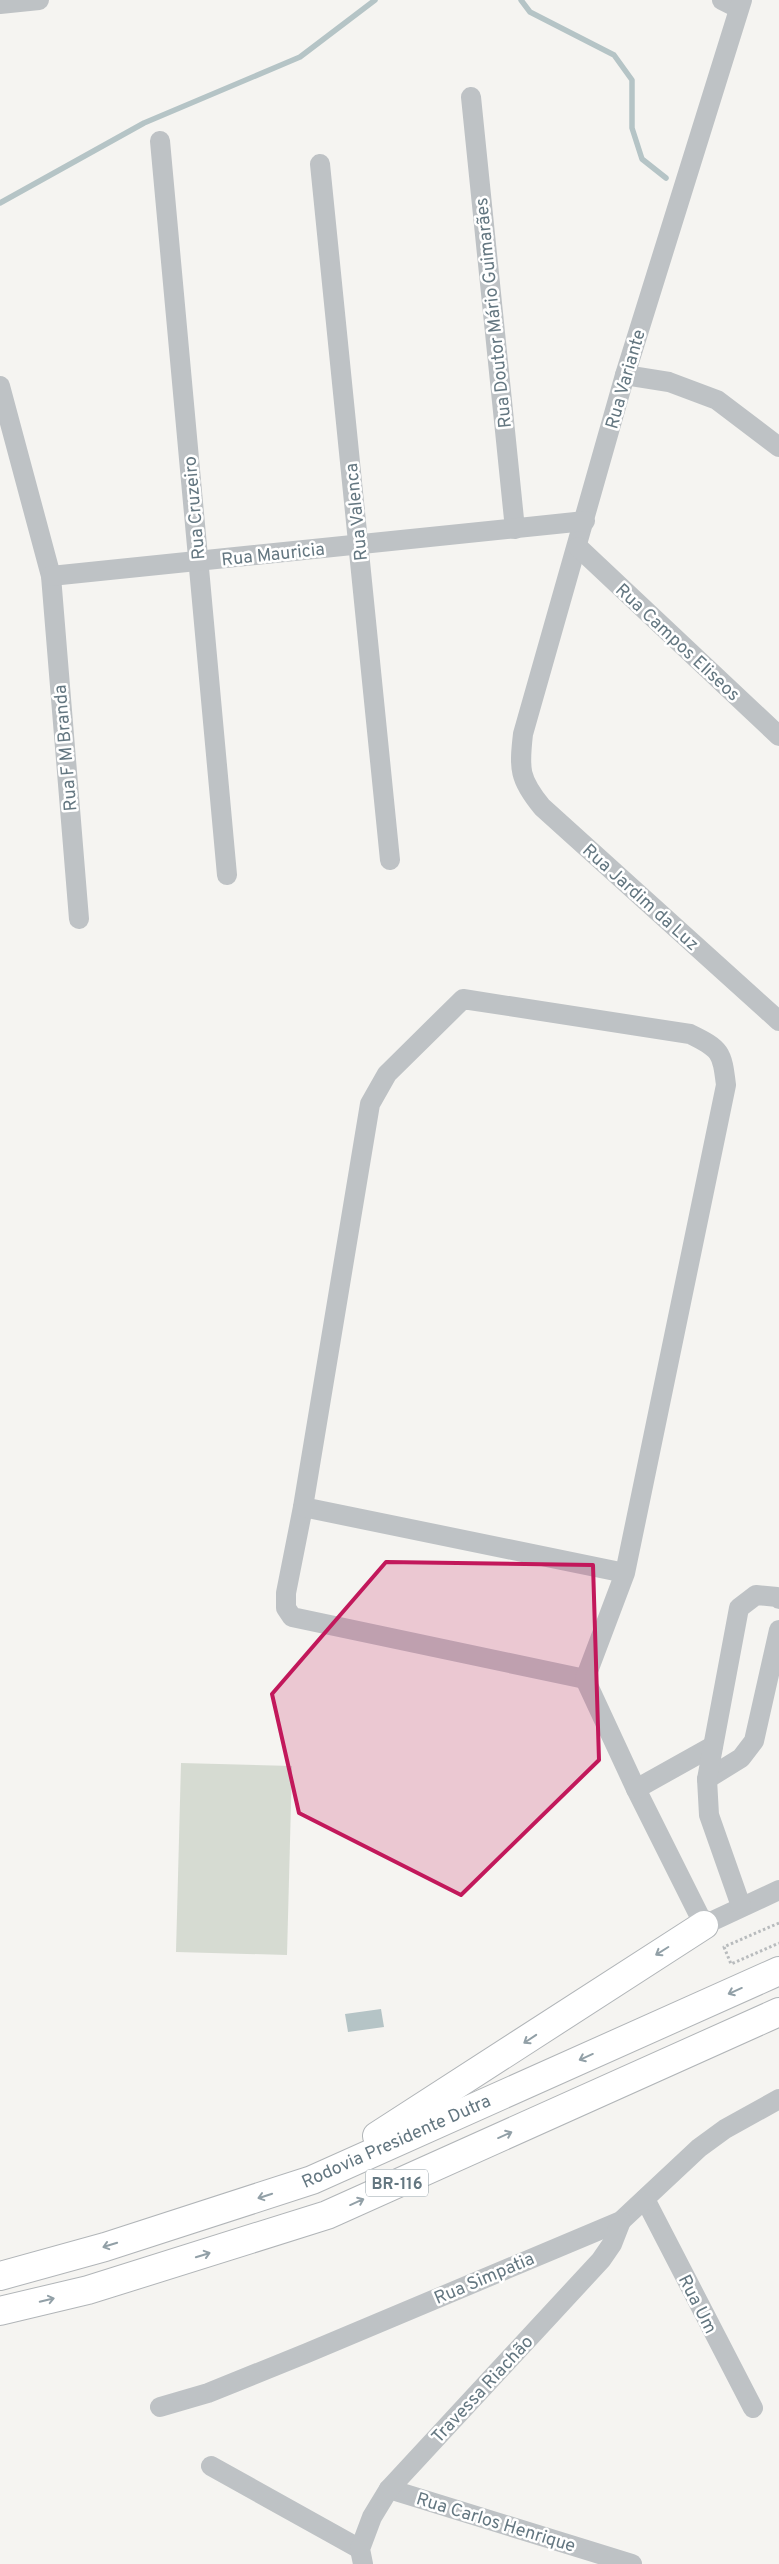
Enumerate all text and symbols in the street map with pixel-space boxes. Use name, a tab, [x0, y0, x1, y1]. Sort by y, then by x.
street label: Rua Doutor Mário Guimarães	[471, 196, 518, 429]
street label: Rua Variante	[601, 327, 652, 432]
street label: Rua Cruzeiro	[180, 455, 211, 561]
street label: Rua Valenca	[341, 462, 374, 562]
street label: Rua Mauricia	[220, 539, 326, 572]
street label: Rua Campos Eliseos	[610, 579, 744, 707]
street label: Rua F M Branda	[50, 684, 83, 812]
street label: Rua Jardim da Luz	[577, 840, 703, 957]
one-way arrow	[656, 1947, 670, 1957]
one-way arrow	[727, 1986, 742, 1996]
one-way arrow	[523, 2034, 537, 2044]
one-way arrow	[579, 2053, 594, 2063]
street label: Rodovia Presidente Dutra	[298, 2090, 495, 2195]
one-way arrow	[497, 2130, 512, 2140]
road number: BR-116	[366, 2170, 428, 2196]
one-way arrow	[258, 2191, 274, 2201]
one-way arrow	[349, 2196, 364, 2206]
one-way arrow	[103, 2240, 119, 2250]
street label: Rua Simpatia	[431, 2248, 538, 2311]
one-way arrow	[195, 2249, 211, 2259]
street label: Rua Um	[672, 2271, 721, 2338]
one-way arrow	[39, 2294, 55, 2304]
street label: Travessa Riachão	[427, 2331, 539, 2449]
street label: Rua Carlos Henrique	[413, 2488, 578, 2559]

